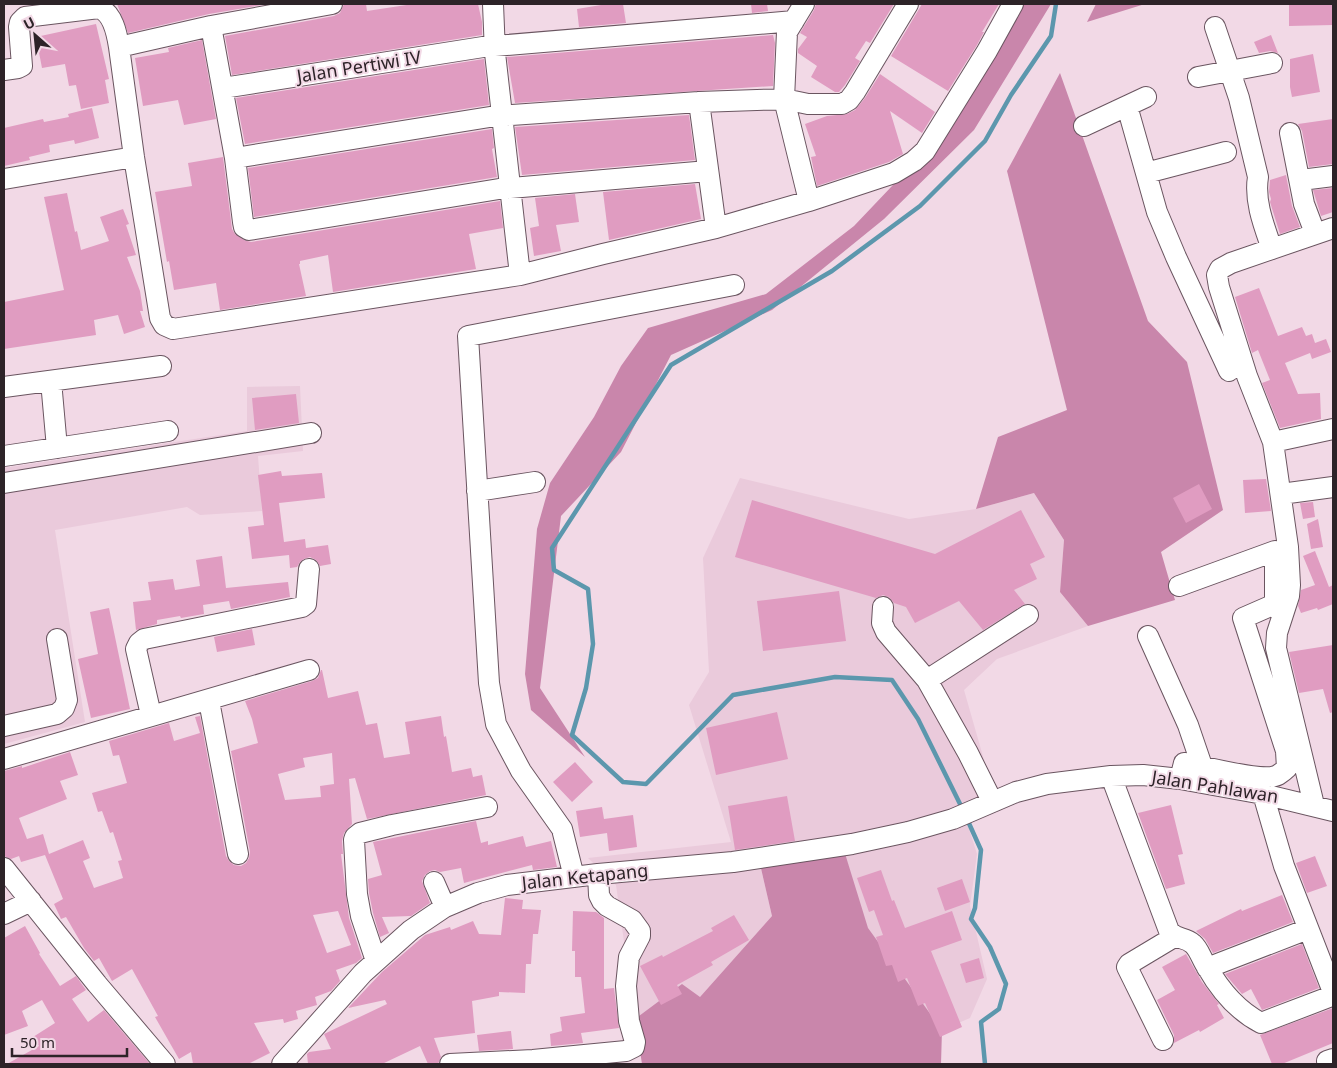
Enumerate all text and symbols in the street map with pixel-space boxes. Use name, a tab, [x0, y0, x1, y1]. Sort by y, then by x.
north arrow	[10, 10, 60, 60]
text: U	[20, 12, 38, 34]
street label: Jalan Pertiwi IV	[293, 44, 423, 88]
street label: Jalan Pahlawan	[1148, 764, 1280, 808]
street label: Jalan Ketapang	[519, 857, 649, 895]
scale bar	[12, 1026, 128, 1058]
text: 50 m	[20, 1032, 55, 1052]

